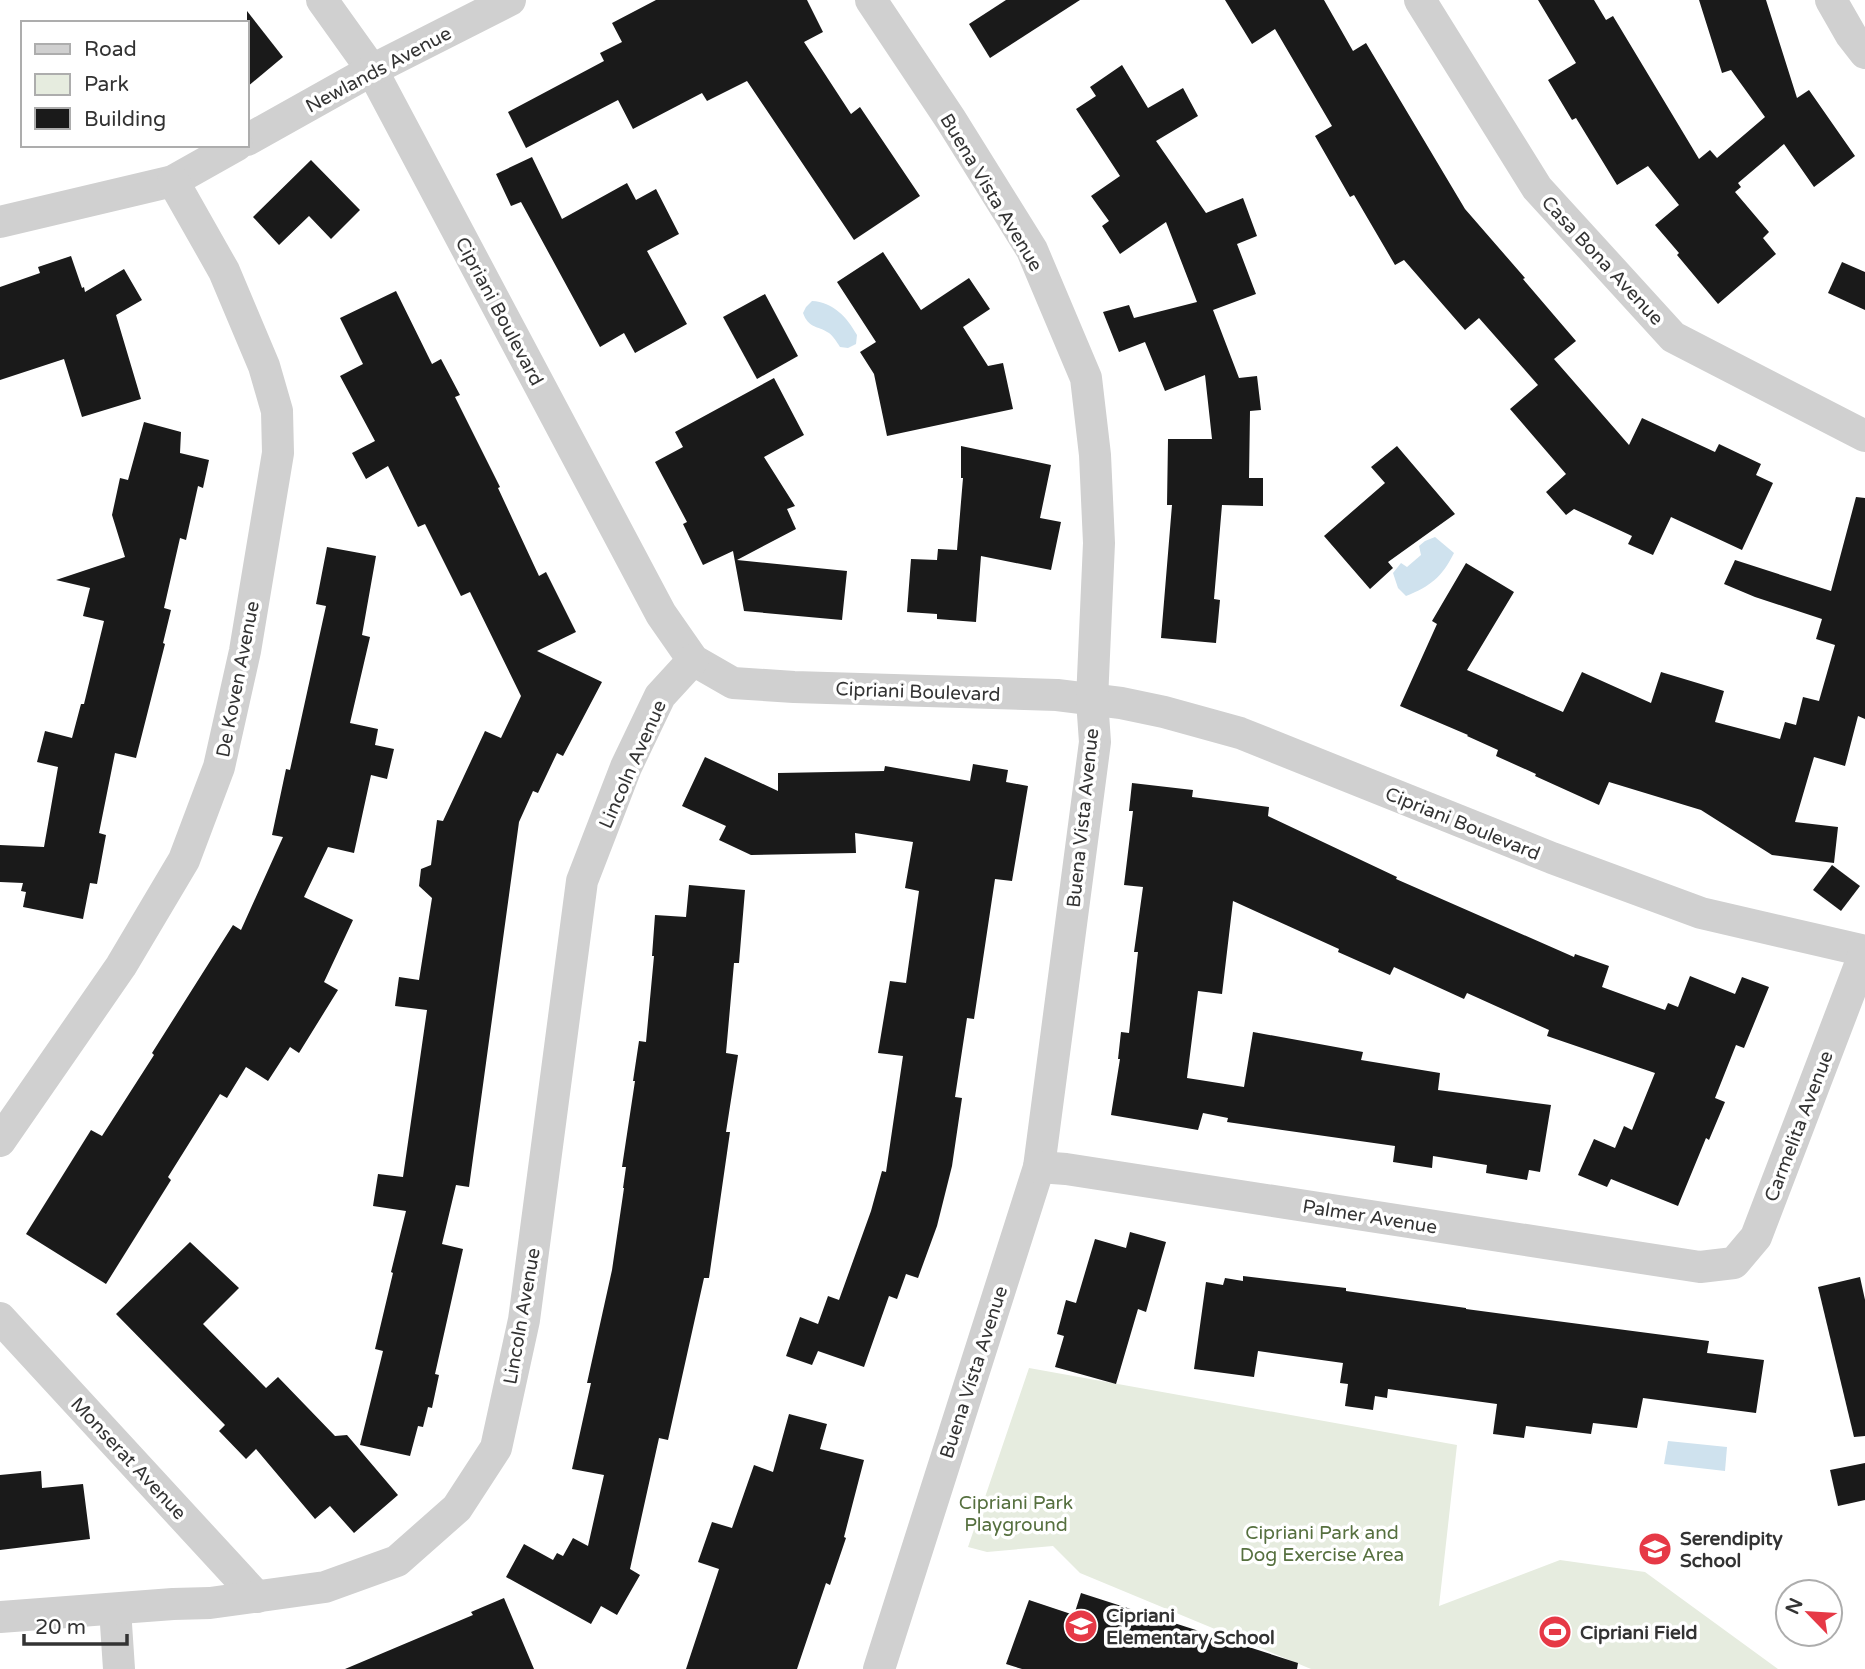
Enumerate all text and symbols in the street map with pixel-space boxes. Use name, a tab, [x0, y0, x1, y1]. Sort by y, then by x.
legend	[21, 21, 248, 147]
street label: Newlands Avenue	[302, 22, 455, 118]
text: Road	[84, 37, 137, 62]
text: Park	[84, 72, 129, 97]
text: Building	[84, 107, 166, 132]
street label: Buena Vista Avenue	[935, 110, 1047, 275]
street label: Casa Bona Avenue	[1537, 192, 1668, 330]
street label: Cipriani Boulevard	[451, 233, 548, 390]
street label: De Koven Avenue	[212, 599, 264, 759]
street label: Cipriani Boulevard	[835, 678, 1001, 706]
street label: Lincoln Avenue	[595, 697, 671, 832]
street label: Buena Vista Avenue	[1063, 727, 1103, 909]
street label: Cipriani Boulevard	[1382, 783, 1543, 865]
street label: Carmelita Avenue	[1760, 1048, 1838, 1205]
street label: Palmer Avenue	[1301, 1195, 1439, 1238]
street label: Lincoln Avenue	[499, 1246, 545, 1386]
street label: Buena Vista Avenue	[936, 1283, 1012, 1461]
street label: Monserat Avenue	[66, 1393, 191, 1524]
park label: Cipriani Park Playground	[959, 1492, 1073, 1536]
park label: Cipriani Park and Dog Exercise Area	[1240, 1522, 1404, 1566]
place label: Serendipity School	[1680, 1528, 1783, 1572]
school or university icon: Serendipity School	[1636, 1530, 1674, 1568]
north arrow	[1774, 1578, 1844, 1648]
text: N	[1781, 1595, 1808, 1618]
scale bar	[24, 1602, 128, 1646]
place label: Cipriani Elementary School	[1106, 1605, 1275, 1650]
school or university icon: Cipriani Elementary School	[1062, 1607, 1100, 1645]
sports icon: Cipriani Field	[1536, 1613, 1574, 1651]
text: 20 m	[35, 1615, 86, 1640]
place label: Cipriani Field	[1580, 1622, 1697, 1645]

